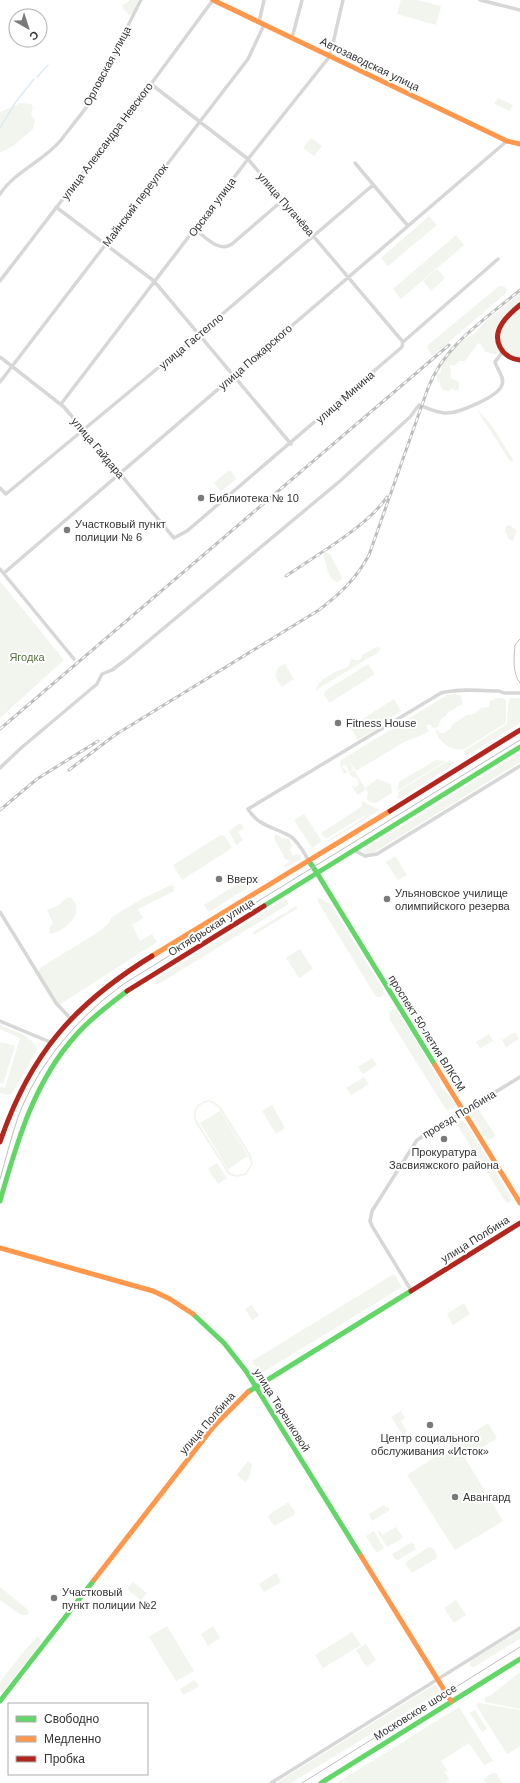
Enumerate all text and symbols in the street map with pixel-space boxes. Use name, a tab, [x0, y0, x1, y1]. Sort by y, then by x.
north arrow	[8, 8, 48, 48]
street label: Орловская улица	[81, 23, 134, 108]
text: С	[27, 29, 41, 43]
street label: Автозаводская улица	[318, 35, 422, 94]
street label: улица Александра Невского	[59, 80, 155, 202]
street label: Майнский переулок	[100, 161, 170, 249]
street label: улица Пугачёва	[255, 170, 317, 239]
street label: Орская улица	[186, 174, 239, 239]
street label: улица Гастелло	[157, 311, 225, 371]
street label: улица Пожарского	[216, 322, 294, 392]
street label: улица Минина	[314, 368, 377, 425]
street label: улица Гайдара	[69, 415, 127, 482]
place label: Библиотека № 10	[209, 492, 299, 504]
marker: Библиотека № 10	[196, 493, 206, 503]
place label: Участковый пункт полиции № 6	[75, 518, 166, 543]
marker: Участковый пункт полиции № 6	[62, 525, 72, 535]
park label: Ягодка	[9, 651, 45, 663]
place label: Fitness House	[346, 717, 416, 729]
marker: Fitness House	[333, 718, 343, 728]
place label: Вверх	[227, 873, 258, 885]
marker: Вверх	[214, 874, 224, 884]
place label: Ульяновское училище олимпийского резерва	[395, 887, 511, 912]
marker: Ульяновское училище олимпийского резерва	[382, 894, 392, 904]
street label: Октябрьская улица	[166, 895, 257, 958]
street label: проспект 50-летия ВЛКСМ	[386, 973, 468, 1093]
street label: проезд Полбина	[420, 1087, 498, 1141]
marker: Прокуратура Засвияжского района	[439, 1134, 449, 1144]
place label: Прокуратура Засвияжского района	[389, 1146, 500, 1171]
street label: улица Полбина	[439, 1213, 512, 1265]
street label: улица Терешковой	[252, 1366, 312, 1454]
street label: улица Полбина	[177, 1389, 238, 1456]
marker: Центр социального обслуживания «Исток»	[425, 1420, 435, 1430]
place label: Центр социального обслуживания «Исток»	[371, 1432, 489, 1457]
place label: Авангард	[463, 1491, 511, 1503]
marker: Авангард	[450, 1492, 460, 1502]
place label: Участковый пункт полиции №2	[62, 1586, 157, 1611]
marker: Участковый пункт полиции №2	[49, 1593, 59, 1603]
street label: Московское шоссе	[371, 1682, 459, 1742]
legend	[8, 1703, 148, 1775]
text: Свободно	[44, 1712, 99, 1726]
text: Медленно	[44, 1732, 101, 1746]
text: Пробка	[44, 1752, 85, 1766]

